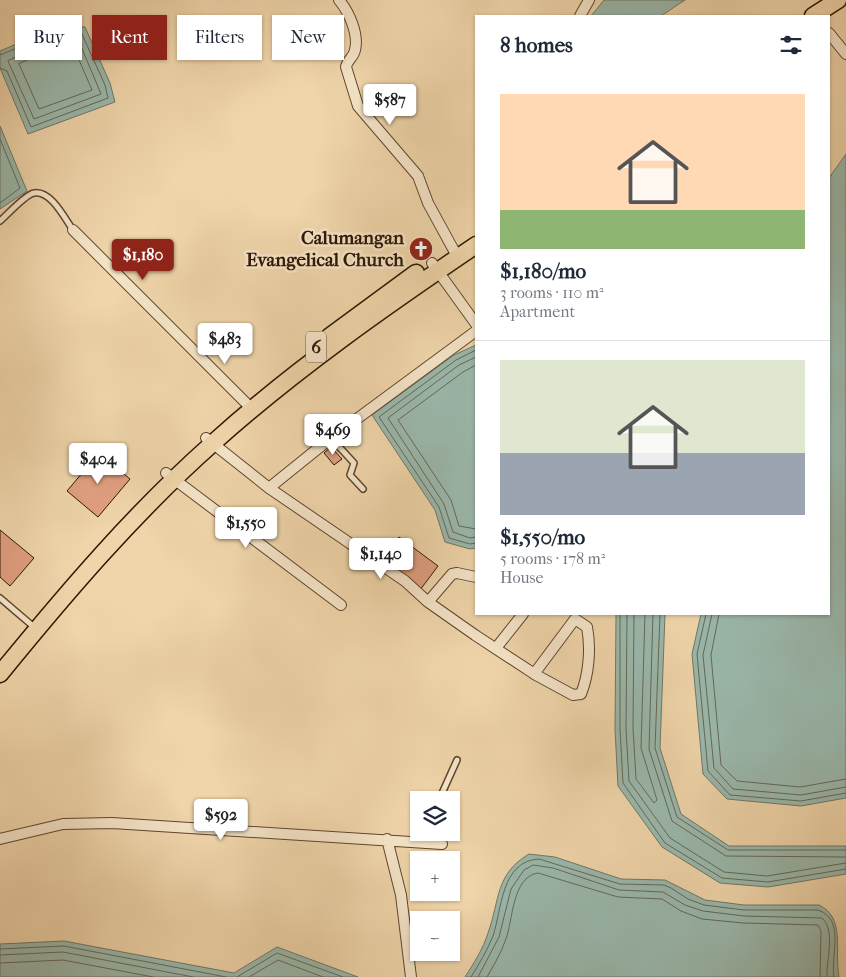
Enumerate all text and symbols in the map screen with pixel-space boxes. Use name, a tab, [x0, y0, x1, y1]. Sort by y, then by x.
chip: Buy	[15, 15, 82, 60]
chip: Rent	[92, 15, 167, 60]
chip: Filters	[177, 15, 262, 60]
chip: New	[272, 15, 344, 60]
icon: filters	[777, 31, 805, 59]
text: 8 homes	[500, 33, 573, 57]
pin: $587	[360, 84, 420, 126]
text: $587	[374, 90, 406, 109]
icon: home	[608, 127, 698, 217]
place label: Calumangan Evangelical Church	[246, 227, 405, 271]
church icon: Calumangan Evangelical Church	[408, 236, 434, 262]
pin: $1,180	[102, 238, 184, 281]
text: $1,180	[123, 245, 163, 264]
text: $1,180/mo	[500, 259, 586, 283]
text: 3 rooms · 110 m²	[500, 283, 604, 302]
text: Apartment	[500, 302, 575, 321]
pin: $483	[195, 322, 255, 365]
text: $483	[209, 329, 241, 348]
road number: 6	[306, 332, 326, 362]
icon: home	[608, 392, 698, 482]
pin: $469	[303, 414, 363, 456]
text: $469	[315, 420, 351, 439]
pin: $404	[68, 442, 128, 485]
text: $404	[80, 449, 116, 468]
pin: $1,550	[205, 506, 287, 549]
text: $1,550	[226, 513, 266, 532]
text: $1,550/mo	[500, 525, 585, 549]
pin: $1,140	[340, 538, 422, 580]
text: $1,140	[360, 544, 402, 563]
text: 5 rooms · 178 m²	[500, 549, 605, 568]
text: House	[500, 568, 543, 587]
map controls	[410, 791, 460, 961]
button: layers	[410, 791, 460, 841]
pin: $592	[191, 798, 251, 841]
text: $592	[205, 805, 237, 824]
button: +	[410, 851, 460, 901]
button: −	[410, 911, 460, 961]

